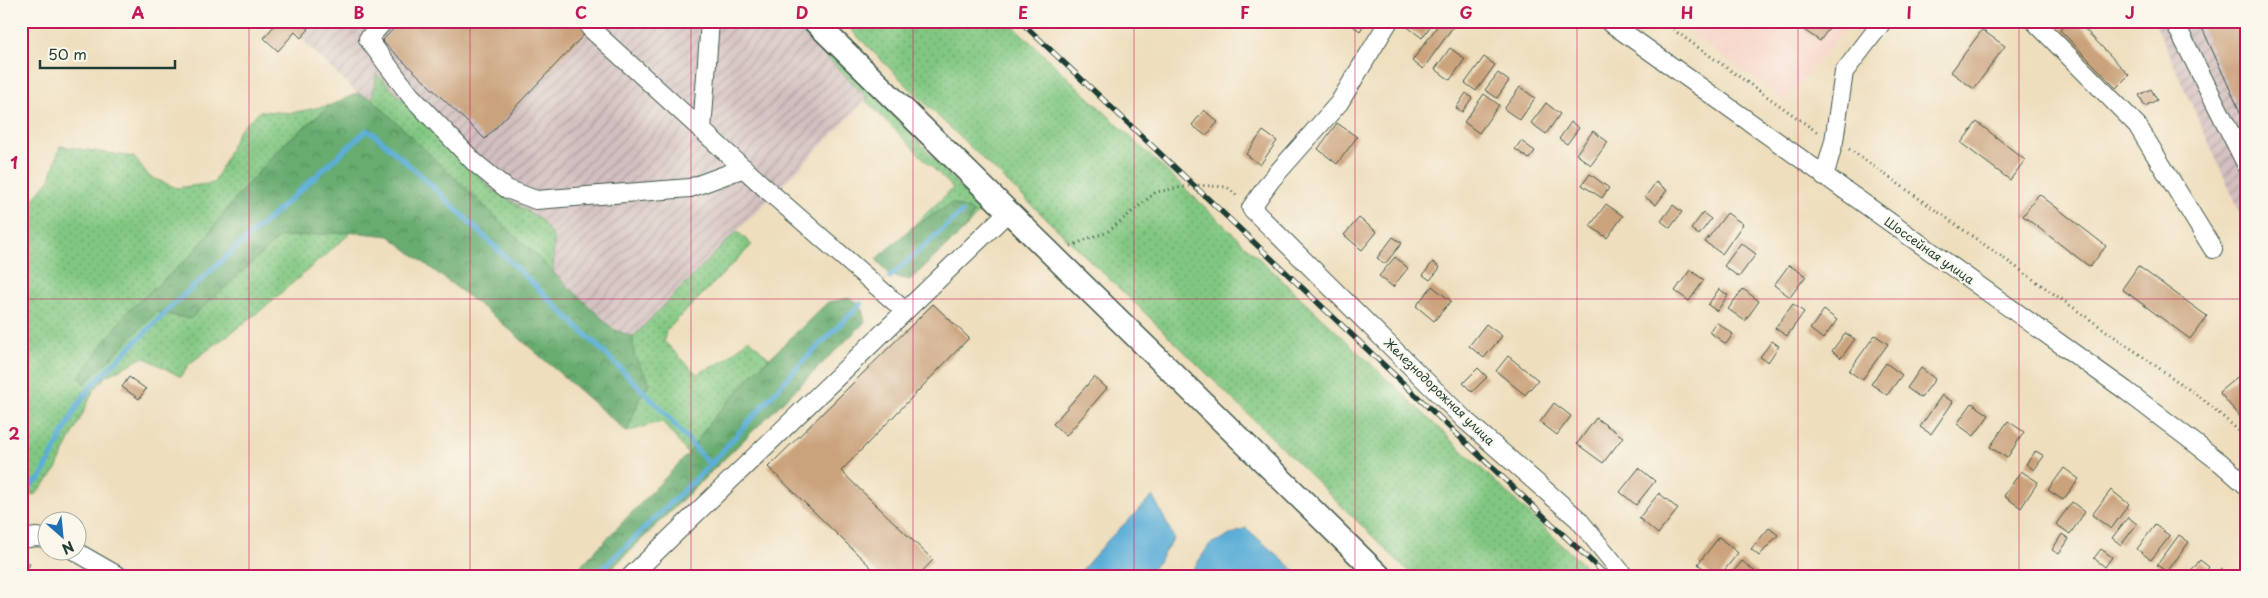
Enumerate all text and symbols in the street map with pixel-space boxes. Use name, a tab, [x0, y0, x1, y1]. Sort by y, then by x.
text: A	[132, 0, 145, 24]
text: B	[354, 0, 365, 24]
text: C	[575, 0, 587, 24]
text: D	[796, 0, 808, 24]
text: E	[1018, 0, 1028, 24]
text: F	[1240, 0, 1250, 24]
text: G	[1459, 0, 1473, 24]
text: H	[1681, 0, 1693, 24]
text: I	[1906, 0, 1912, 24]
text: J	[2125, 0, 2135, 24]
scale bar	[40, 38, 175, 70]
text: 50 m	[48, 42, 87, 65]
text: 1	[10, 150, 18, 174]
street label: Шоссейная улица	[1881, 212, 1979, 288]
street label: Железнодорожная улица	[1380, 333, 1500, 449]
text: 2	[8, 421, 20, 445]
north arrow	[38, 510, 88, 560]
text: N	[58, 536, 78, 560]

